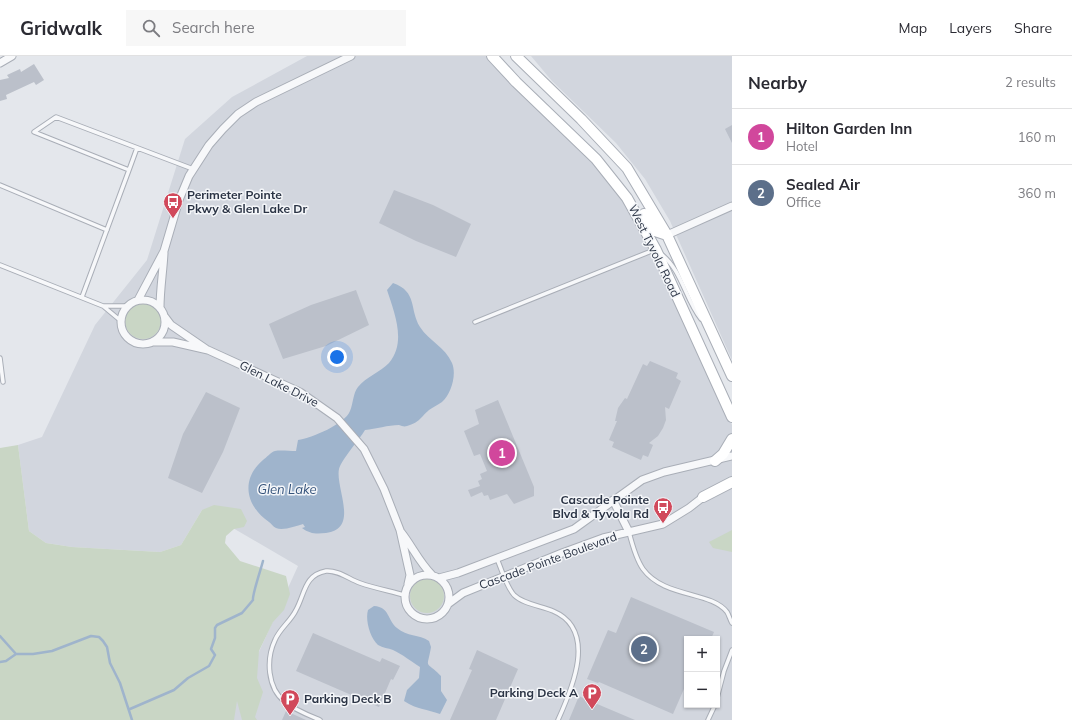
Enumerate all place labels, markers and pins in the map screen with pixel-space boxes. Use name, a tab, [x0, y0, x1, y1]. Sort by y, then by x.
place label: Perimeter Pointe Pkwy & Glen Lake Dr	[187, 187, 307, 216]
bus stop icon: Perimeter Pointe Pkwy & Glen Lake Dr	[162, 191, 184, 219]
pin: 1	[489, 438, 515, 468]
place label: Cascade Pointe Blvd & Tyvola Rd	[552, 492, 649, 521]
bus stop icon: Cascade Pointe Blvd & Tyvola Rd	[652, 496, 674, 524]
pin: 2	[631, 634, 657, 664]
parking icon: Parking Deck A	[581, 682, 603, 710]
place label: Parking Deck A	[490, 685, 578, 700]
parking icon: Parking Deck B	[279, 688, 301, 716]
place label: Parking Deck B	[304, 691, 392, 706]

